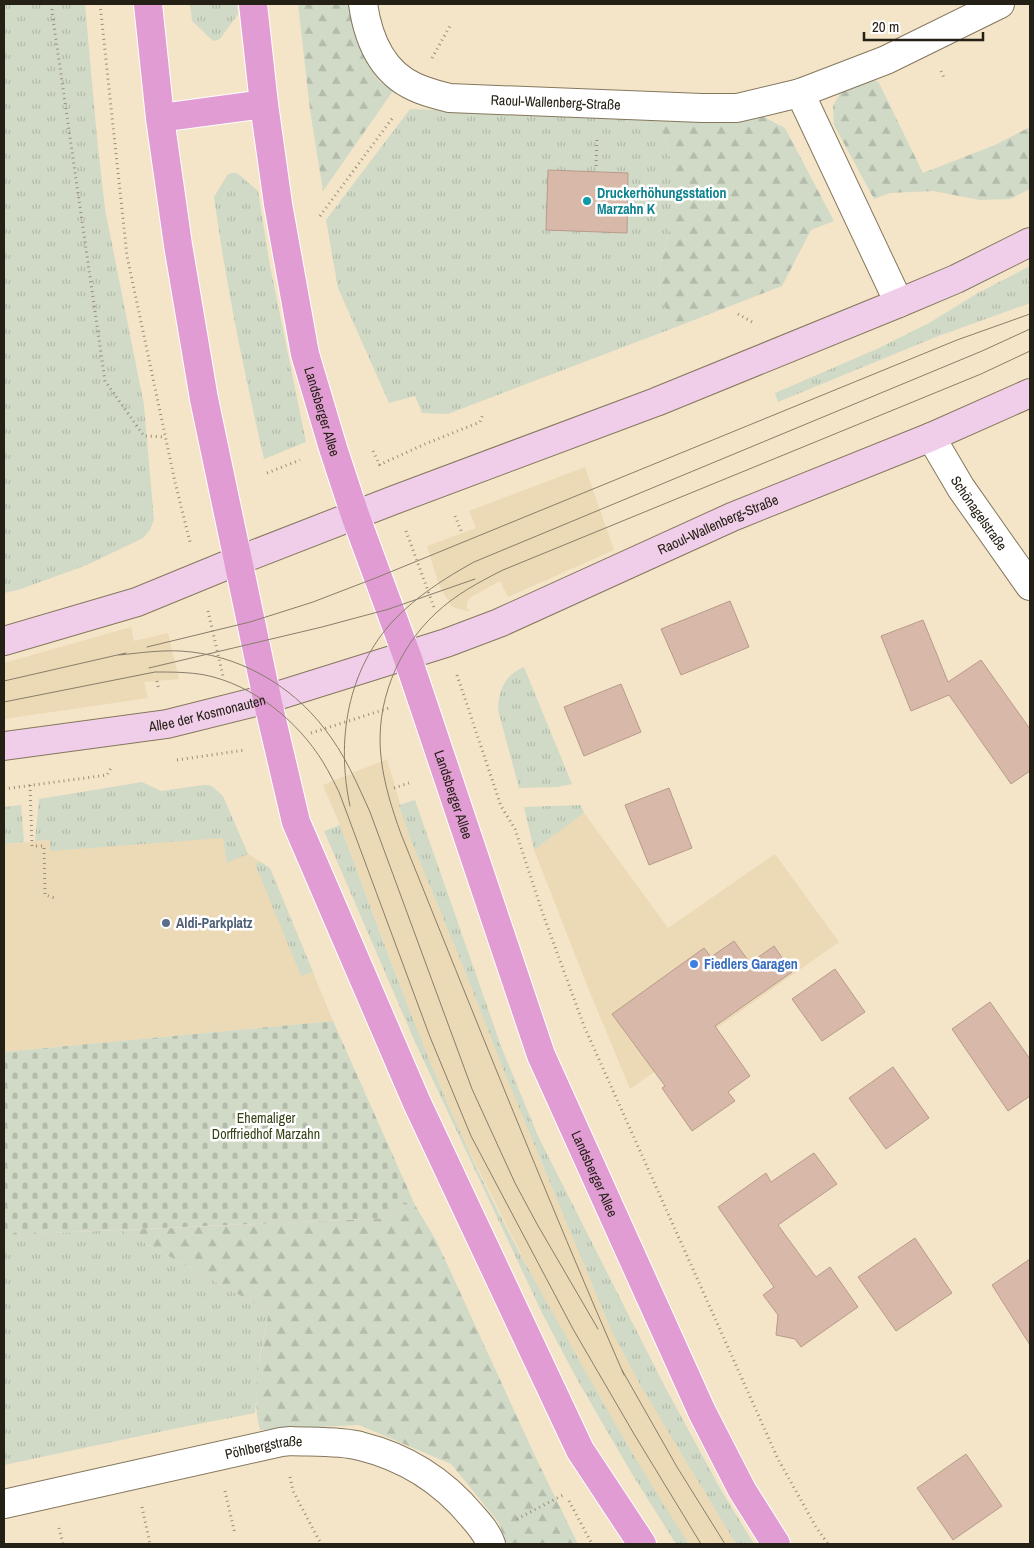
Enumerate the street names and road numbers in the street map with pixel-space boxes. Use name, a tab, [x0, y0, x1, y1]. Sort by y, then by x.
street label: Raoul-Wallenberg-Straße	[490, 91, 621, 114]
street label: Landsberger Allee	[300, 365, 344, 459]
street label: Schönagelstraße	[947, 473, 1011, 554]
street label: Raoul-Wallenberg-Straße	[655, 490, 781, 559]
street label: Allee der Kosmonauten	[147, 691, 267, 735]
street label: Landsberger Allee	[430, 748, 477, 841]
street label: Landsberger Allee	[567, 1128, 622, 1220]
street label: Pöhlbergstraße	[223, 1432, 303, 1463]

